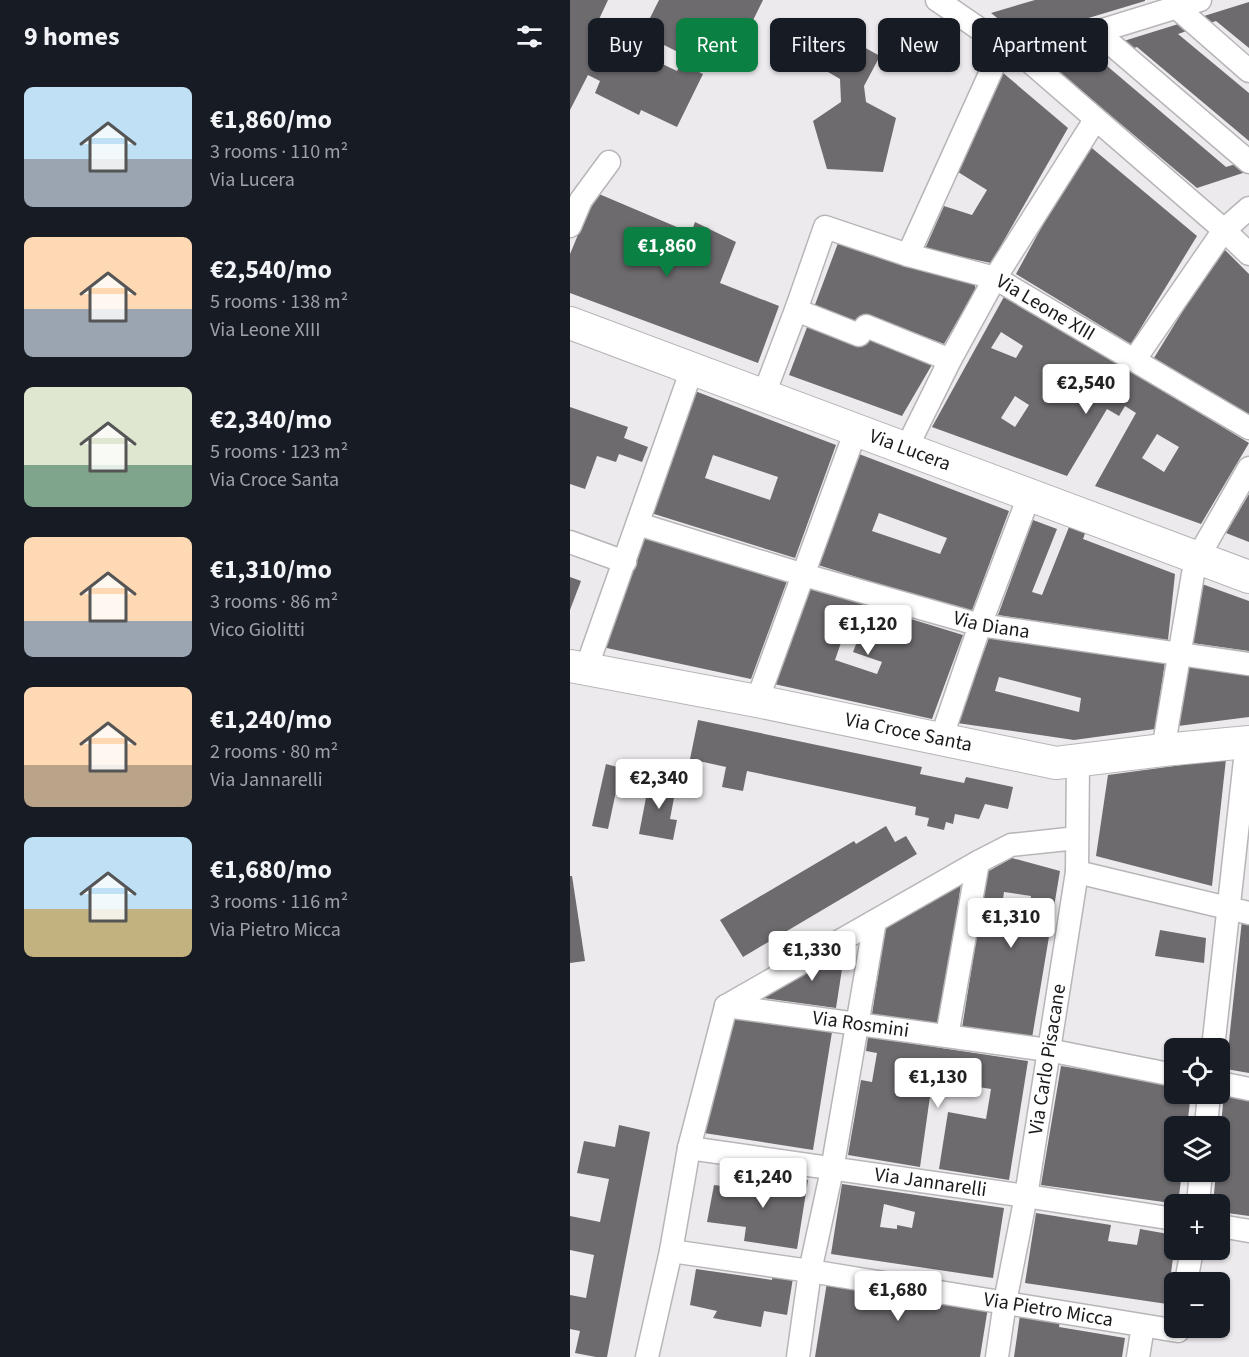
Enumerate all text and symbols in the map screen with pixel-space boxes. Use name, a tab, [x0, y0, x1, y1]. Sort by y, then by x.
text: 9 homes	[24, 18, 119, 55]
chip: Buy	[588, 18, 664, 72]
chip: Rent	[676, 18, 758, 72]
chip: Filters	[770, 18, 866, 72]
chip: New	[878, 18, 960, 72]
chip: Apartment	[972, 18, 1108, 72]
icon: filters	[513, 20, 546, 53]
text: €1,860/mo	[210, 101, 332, 138]
icon: home	[72, 111, 144, 183]
text: 3 rooms · 110 m²	[210, 138, 348, 166]
text: Via Lucera	[210, 166, 295, 194]
pin: €1,860	[618, 227, 716, 278]
text: €1,860	[638, 232, 696, 260]
text: €2,540/mo	[210, 251, 332, 288]
icon: home	[72, 261, 144, 333]
street label: Via Leone XIII	[991, 268, 1100, 348]
text: 5 rooms · 138 m²	[210, 288, 348, 316]
text: Via Leone XIII	[210, 316, 320, 344]
pin: €2,540	[1037, 364, 1135, 415]
text: €2,540	[1057, 369, 1115, 397]
text: €2,340/mo	[210, 401, 332, 438]
icon: home	[72, 411, 144, 483]
street label: Via Lucera	[865, 422, 955, 478]
text: 5 rooms · 123 m²	[210, 438, 348, 466]
text: Via Croce Santa	[210, 466, 339, 494]
text: €1,310/mo	[210, 551, 332, 588]
icon: home	[72, 561, 144, 633]
text: 3 rooms · 86 m²	[210, 588, 338, 616]
street label: Via Diana	[950, 604, 1032, 646]
pin: €1,120	[819, 605, 917, 656]
text: €1,120	[839, 610, 897, 638]
text: Vico Giolitti	[210, 616, 305, 644]
text: €1,240/mo	[210, 701, 332, 738]
street label: Via Croce Santa	[842, 706, 975, 759]
icon: home	[72, 711, 144, 783]
text: 2 rooms · 80 m²	[210, 738, 338, 766]
pin: €2,340	[610, 759, 708, 810]
text: €2,340	[630, 764, 688, 792]
text: Via Jannarelli	[210, 766, 323, 794]
text: €1,680/mo	[210, 851, 332, 888]
icon: home	[72, 861, 144, 933]
text: 3 rooms · 116 m²	[210, 888, 348, 916]
pin: €1,310	[962, 898, 1060, 949]
text: €1,310	[982, 903, 1040, 931]
text: Via Pietro Micca	[210, 916, 341, 944]
pin: €1,330	[763, 931, 861, 982]
text: €1,330	[783, 936, 841, 964]
street label: Via Carlo Pisacane	[1022, 982, 1073, 1137]
street label: Via Rosmini	[811, 1004, 911, 1045]
map controls	[1164, 1038, 1230, 1338]
button: locate	[1164, 1038, 1230, 1104]
pin: €1,130	[889, 1058, 987, 1109]
text: €1,130	[909, 1063, 967, 1091]
button: layers	[1164, 1116, 1230, 1182]
pin: €1,240	[714, 1158, 812, 1209]
street label: Via Jannarelli	[873, 1161, 988, 1204]
text: €1,240	[734, 1163, 792, 1191]
button: +	[1164, 1194, 1230, 1260]
pin: €1,680	[849, 1271, 947, 1322]
button: −	[1164, 1272, 1230, 1338]
text: €1,680	[869, 1276, 927, 1304]
street label: Via Pietro Micca	[982, 1286, 1115, 1334]

